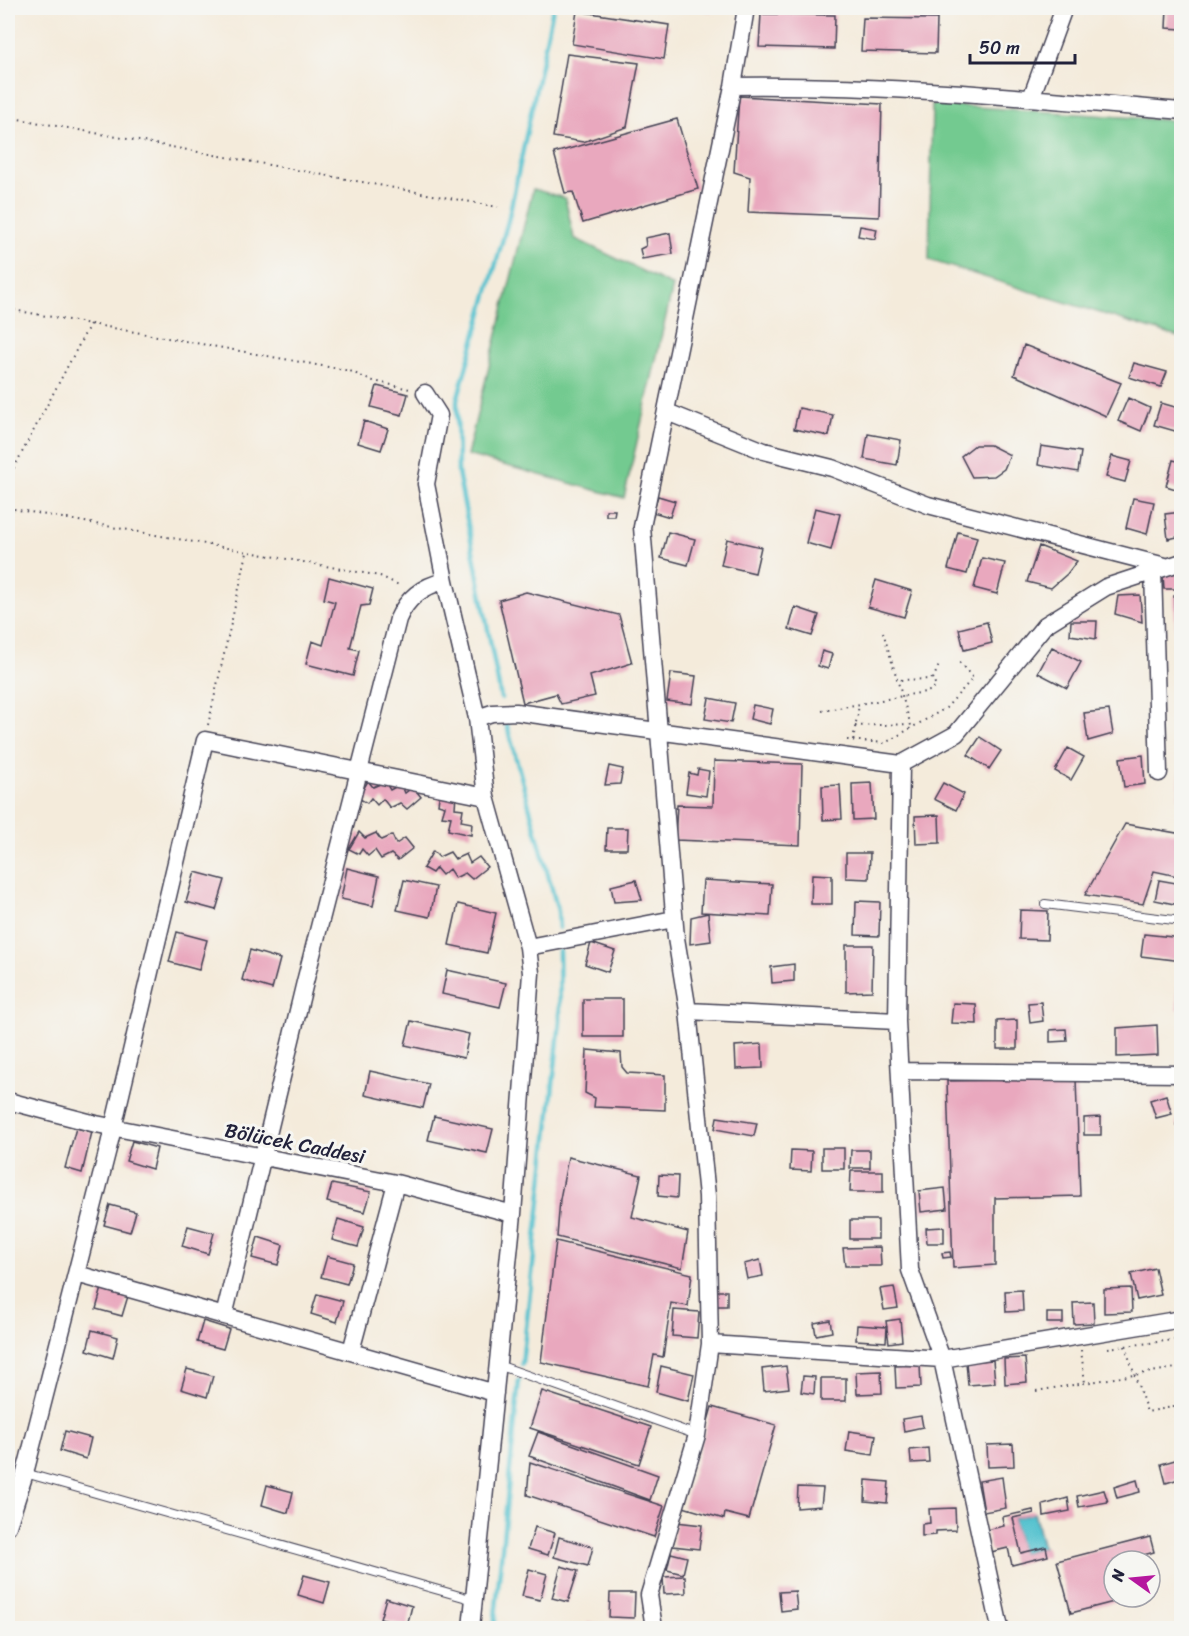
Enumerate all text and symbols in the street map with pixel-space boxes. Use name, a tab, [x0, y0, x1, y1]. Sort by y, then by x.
scale bar	[970, 27, 1075, 65]
text: 50 m	[979, 32, 1020, 64]
street label: Bölücek Caddesi	[222, 1113, 370, 1175]
north arrow	[1102, 1549, 1162, 1609]
text: N	[1102, 1565, 1134, 1585]

